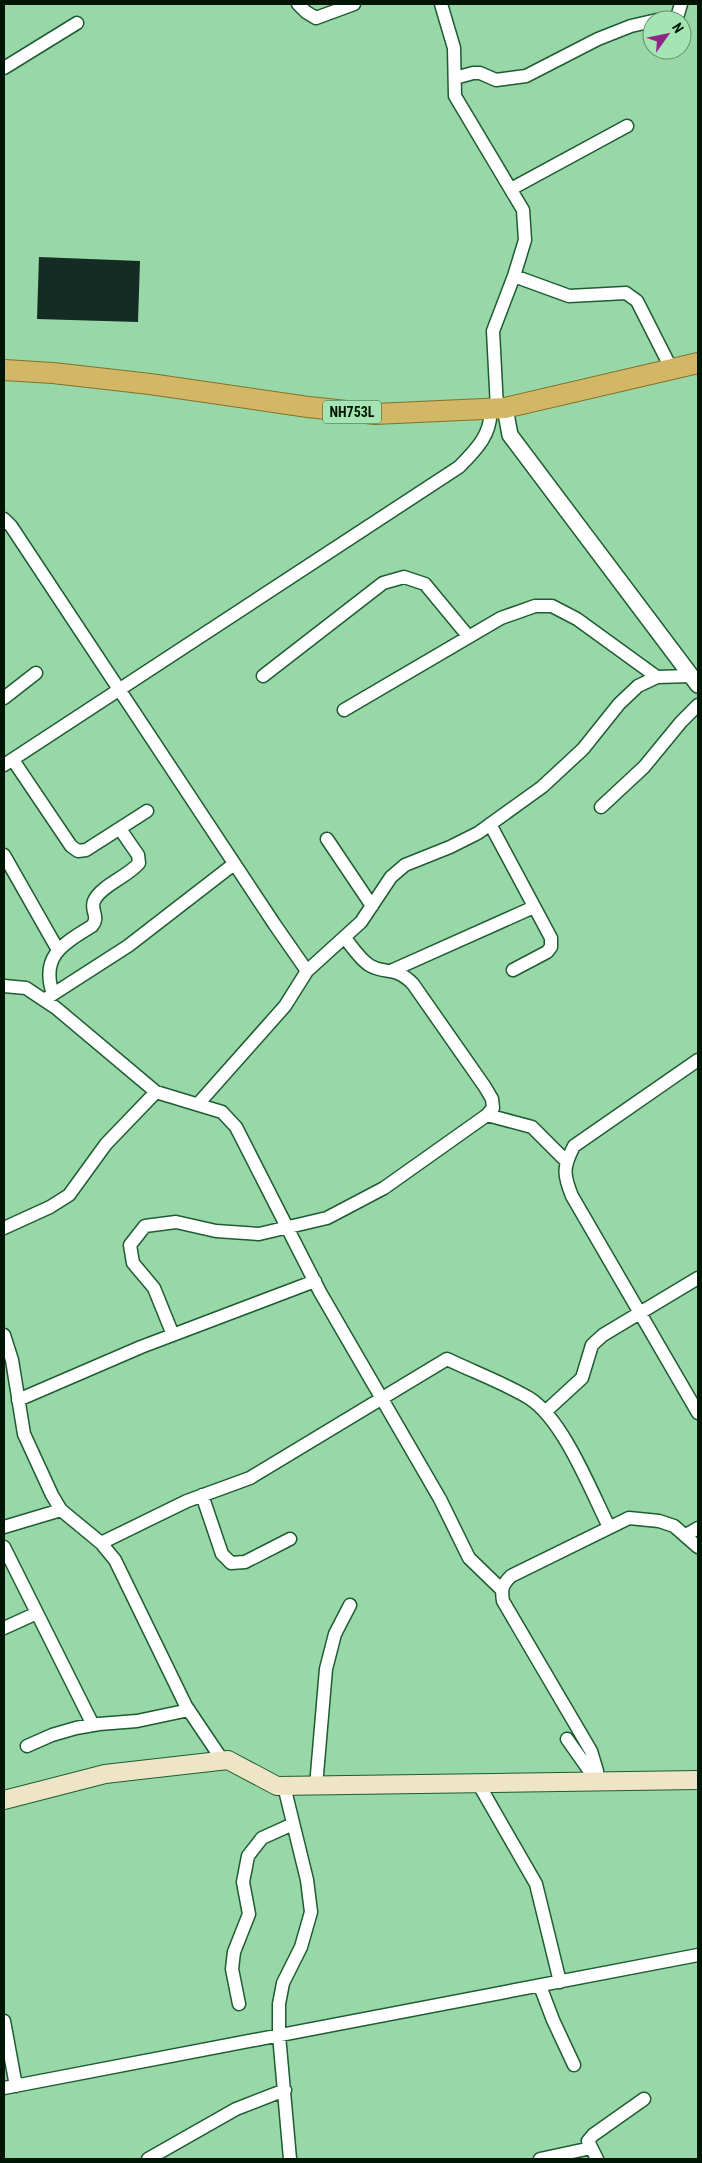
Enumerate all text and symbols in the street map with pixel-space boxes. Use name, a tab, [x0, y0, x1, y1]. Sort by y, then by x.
north arrow	[642, 10, 692, 60]
text: N	[669, 20, 687, 36]
road number: NH753L	[323, 401, 381, 424]

